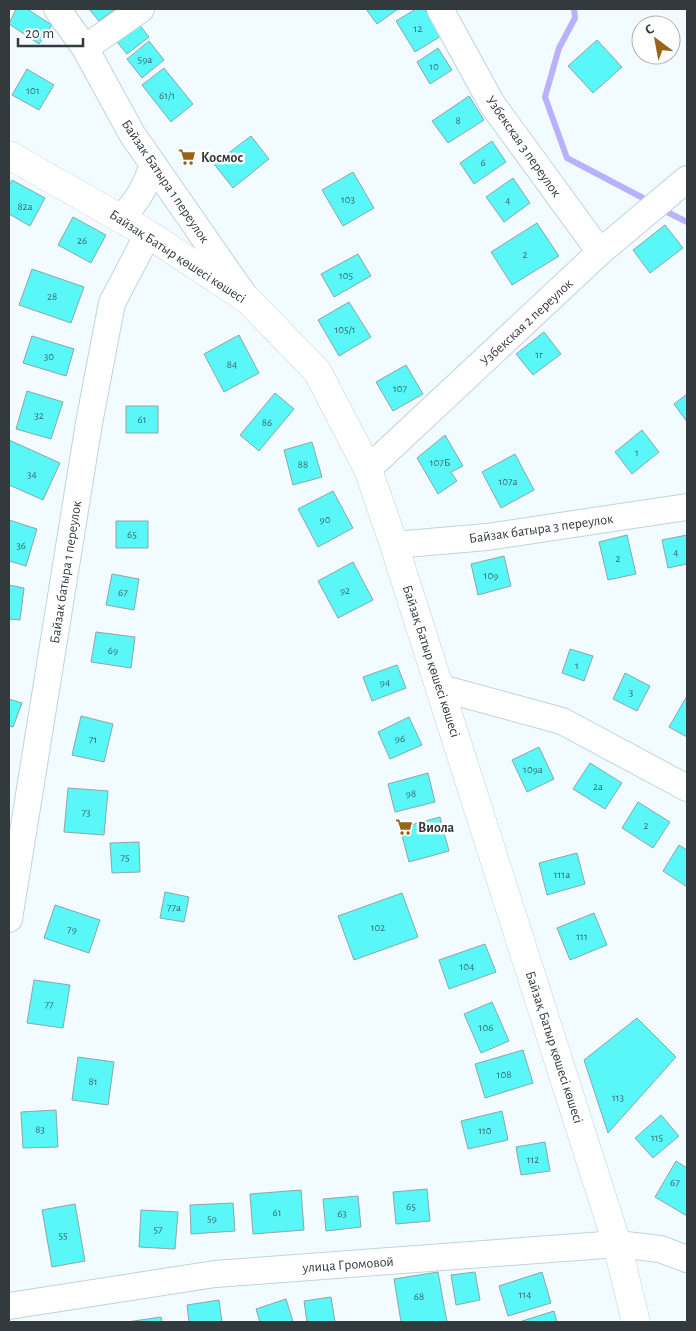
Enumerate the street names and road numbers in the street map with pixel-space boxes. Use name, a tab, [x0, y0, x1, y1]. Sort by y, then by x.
street label: Узбекская 3 переулок	[483, 93, 564, 200]
street label: Байзак Батыра 1 переулок	[119, 117, 212, 246]
street label: Байзақ Батыр қөшесі көшесі	[107, 208, 248, 306]
street label: Узбекская 2 переулок	[478, 276, 576, 369]
street label: Байзак батыра 1 переулок	[48, 499, 84, 645]
street label: Байзак батыра 3 переулок	[468, 512, 615, 546]
street label: Байзақ Батыр қөшесі көшесі	[400, 583, 462, 739]
street label: Байзақ Батыр қөшесі көшесі	[523, 969, 585, 1125]
street label: улица Громовой	[301, 1255, 394, 1275]

